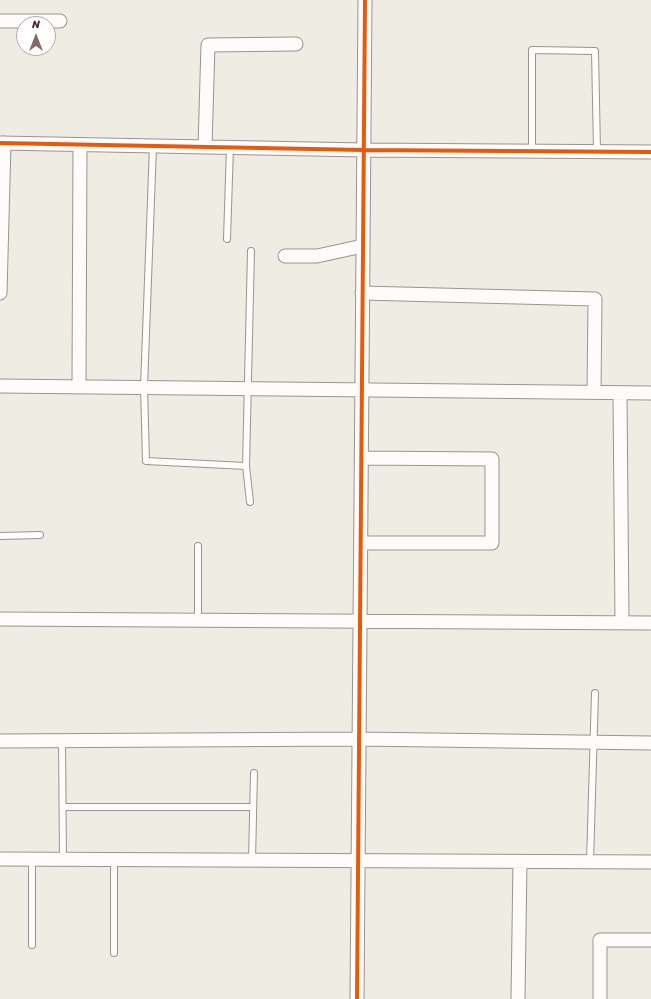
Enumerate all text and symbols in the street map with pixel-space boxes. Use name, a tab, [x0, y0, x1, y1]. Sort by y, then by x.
text: N	[32, 15, 40, 34]
north arrow	[16, 16, 56, 56]

